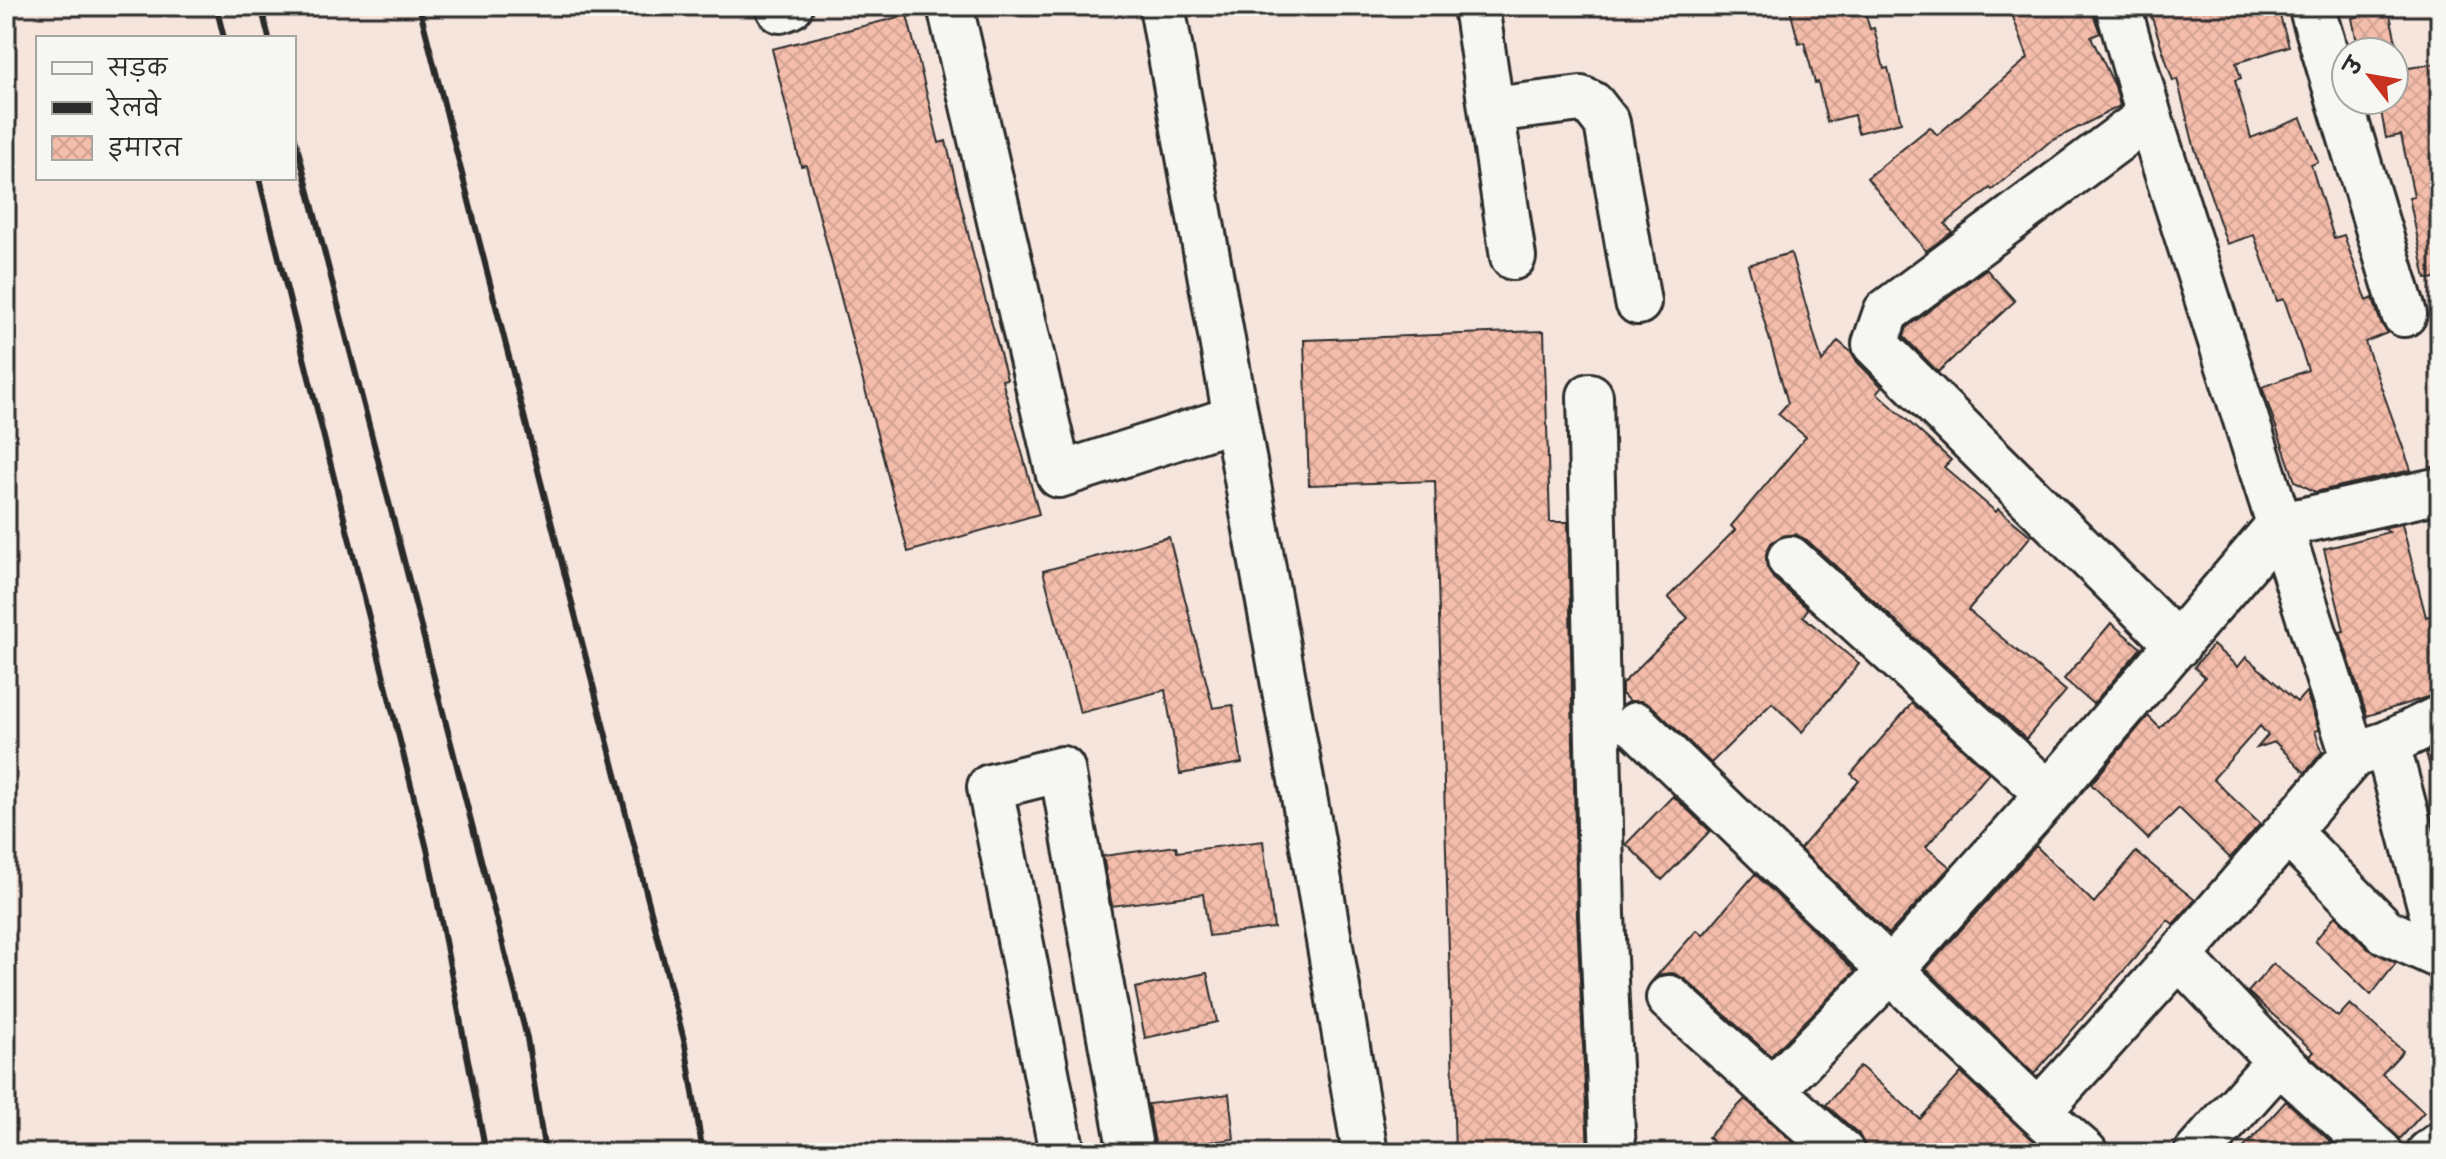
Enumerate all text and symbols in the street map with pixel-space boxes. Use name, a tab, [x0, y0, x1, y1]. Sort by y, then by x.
legend	[36, 36, 296, 180]
north arrow	[2330, 36, 2410, 116]
text: उ	[2337, 51, 2371, 81]
text: सड़क	[106, 53, 169, 83]
text: रेलवे	[105, 88, 162, 123]
text: इमारत	[108, 133, 183, 163]

